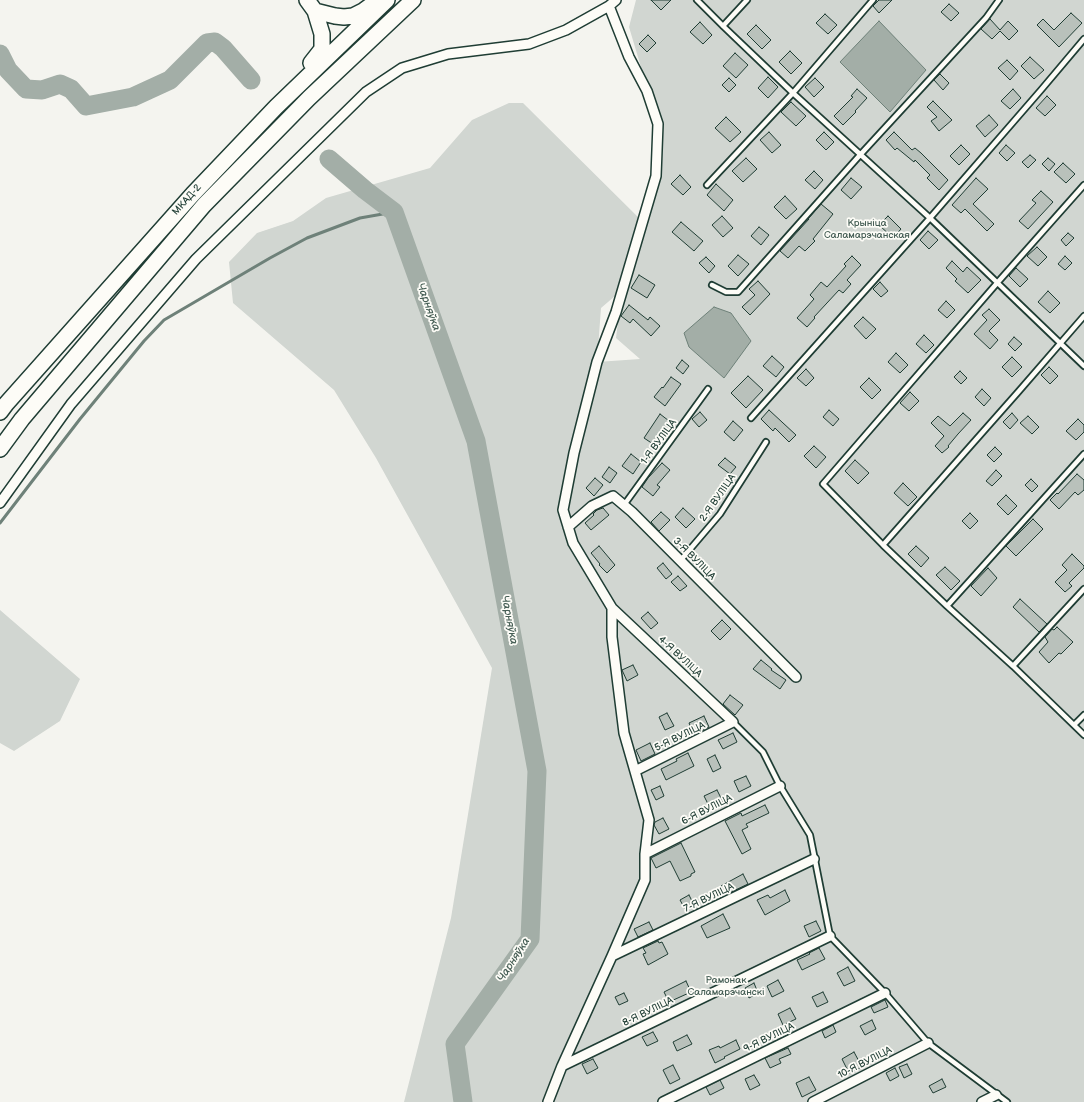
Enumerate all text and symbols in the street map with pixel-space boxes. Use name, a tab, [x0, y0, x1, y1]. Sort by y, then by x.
street label: МКАД-2	[170, 182, 204, 218]
park label: Крыніца Саламарэчанская	[824, 217, 910, 240]
water label: Чарняўка	[413, 281, 443, 333]
street label: 1-Я ВУЛІЦА	[639, 417, 679, 467]
street label: 2-Я ВУЛІЦА	[697, 472, 739, 524]
street label: 3-Я ВУЛІЦА	[670, 535, 718, 583]
water label: Чарняўка	[498, 594, 520, 646]
street label: 4-Я ВУЛІЦА	[656, 634, 704, 680]
street label: 5-Я ВУЛІЦА	[653, 720, 707, 754]
street label: 6-Я ВУЛІЦА	[680, 792, 734, 828]
street label: 7-Я ВУЛІЦА	[682, 881, 736, 915]
water label: Чарняўка	[495, 936, 533, 984]
park label: Рамонак Саламарэчанскі	[688, 974, 764, 998]
street label: 8-Я ВУЛІЦА	[621, 995, 675, 1029]
street label: 9-Я ВУЛІЦА	[742, 1021, 796, 1055]
street label: 10-Я ВУЛІЦА	[836, 1044, 894, 1082]

